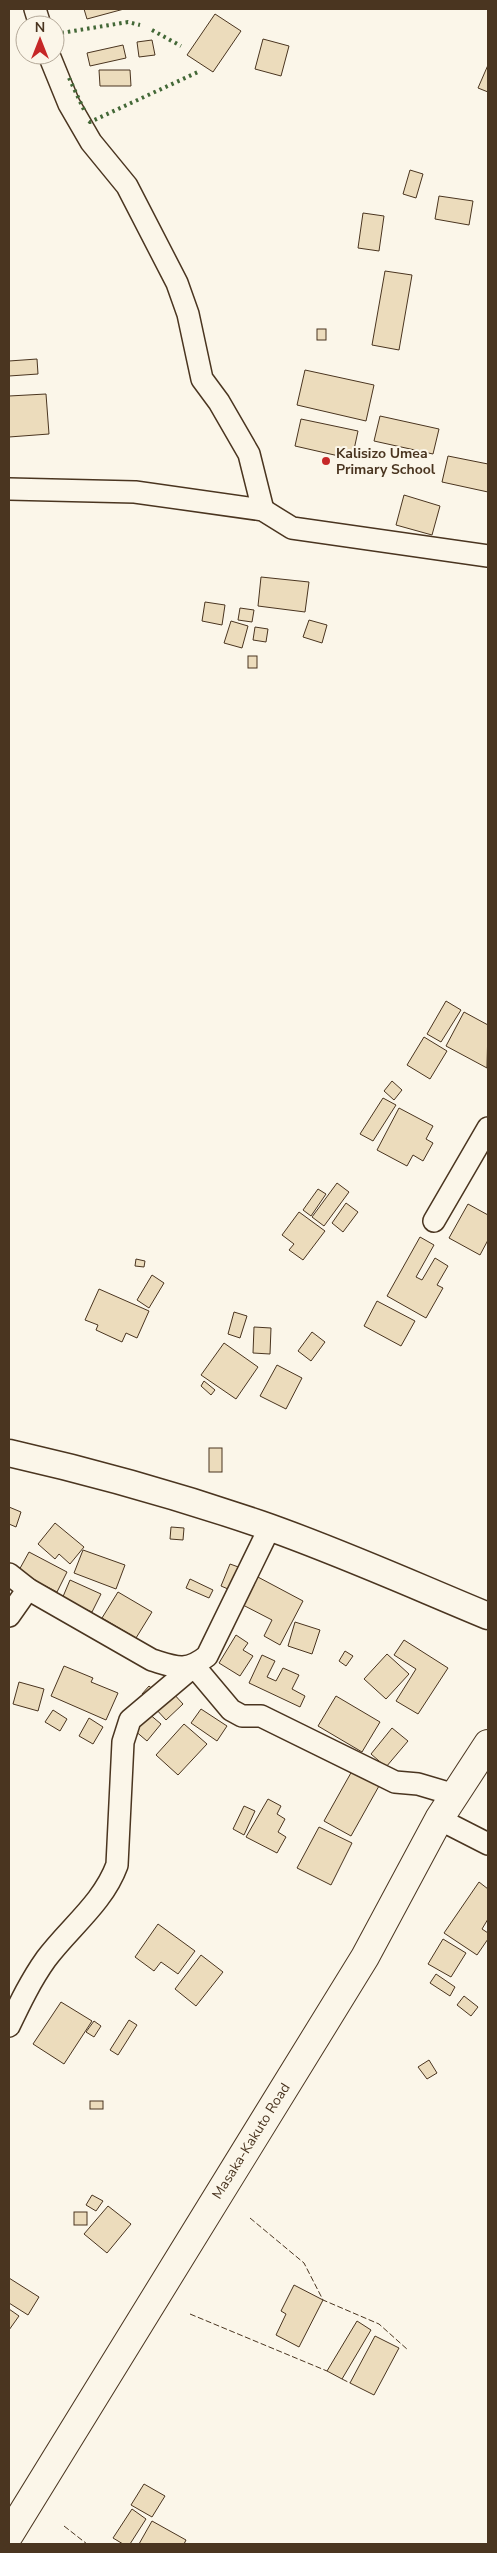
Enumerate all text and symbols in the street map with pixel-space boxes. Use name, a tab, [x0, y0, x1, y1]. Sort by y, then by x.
north arrow	[15, 15, 65, 65]
text: N	[35, 18, 45, 37]
place label: Kalisizo Umea Primary School	[336, 444, 436, 479]
marker: Kalisizo Umea Primary School	[320, 455, 332, 467]
street label: Masaka-Kakuto Road	[208, 2079, 294, 2203]

